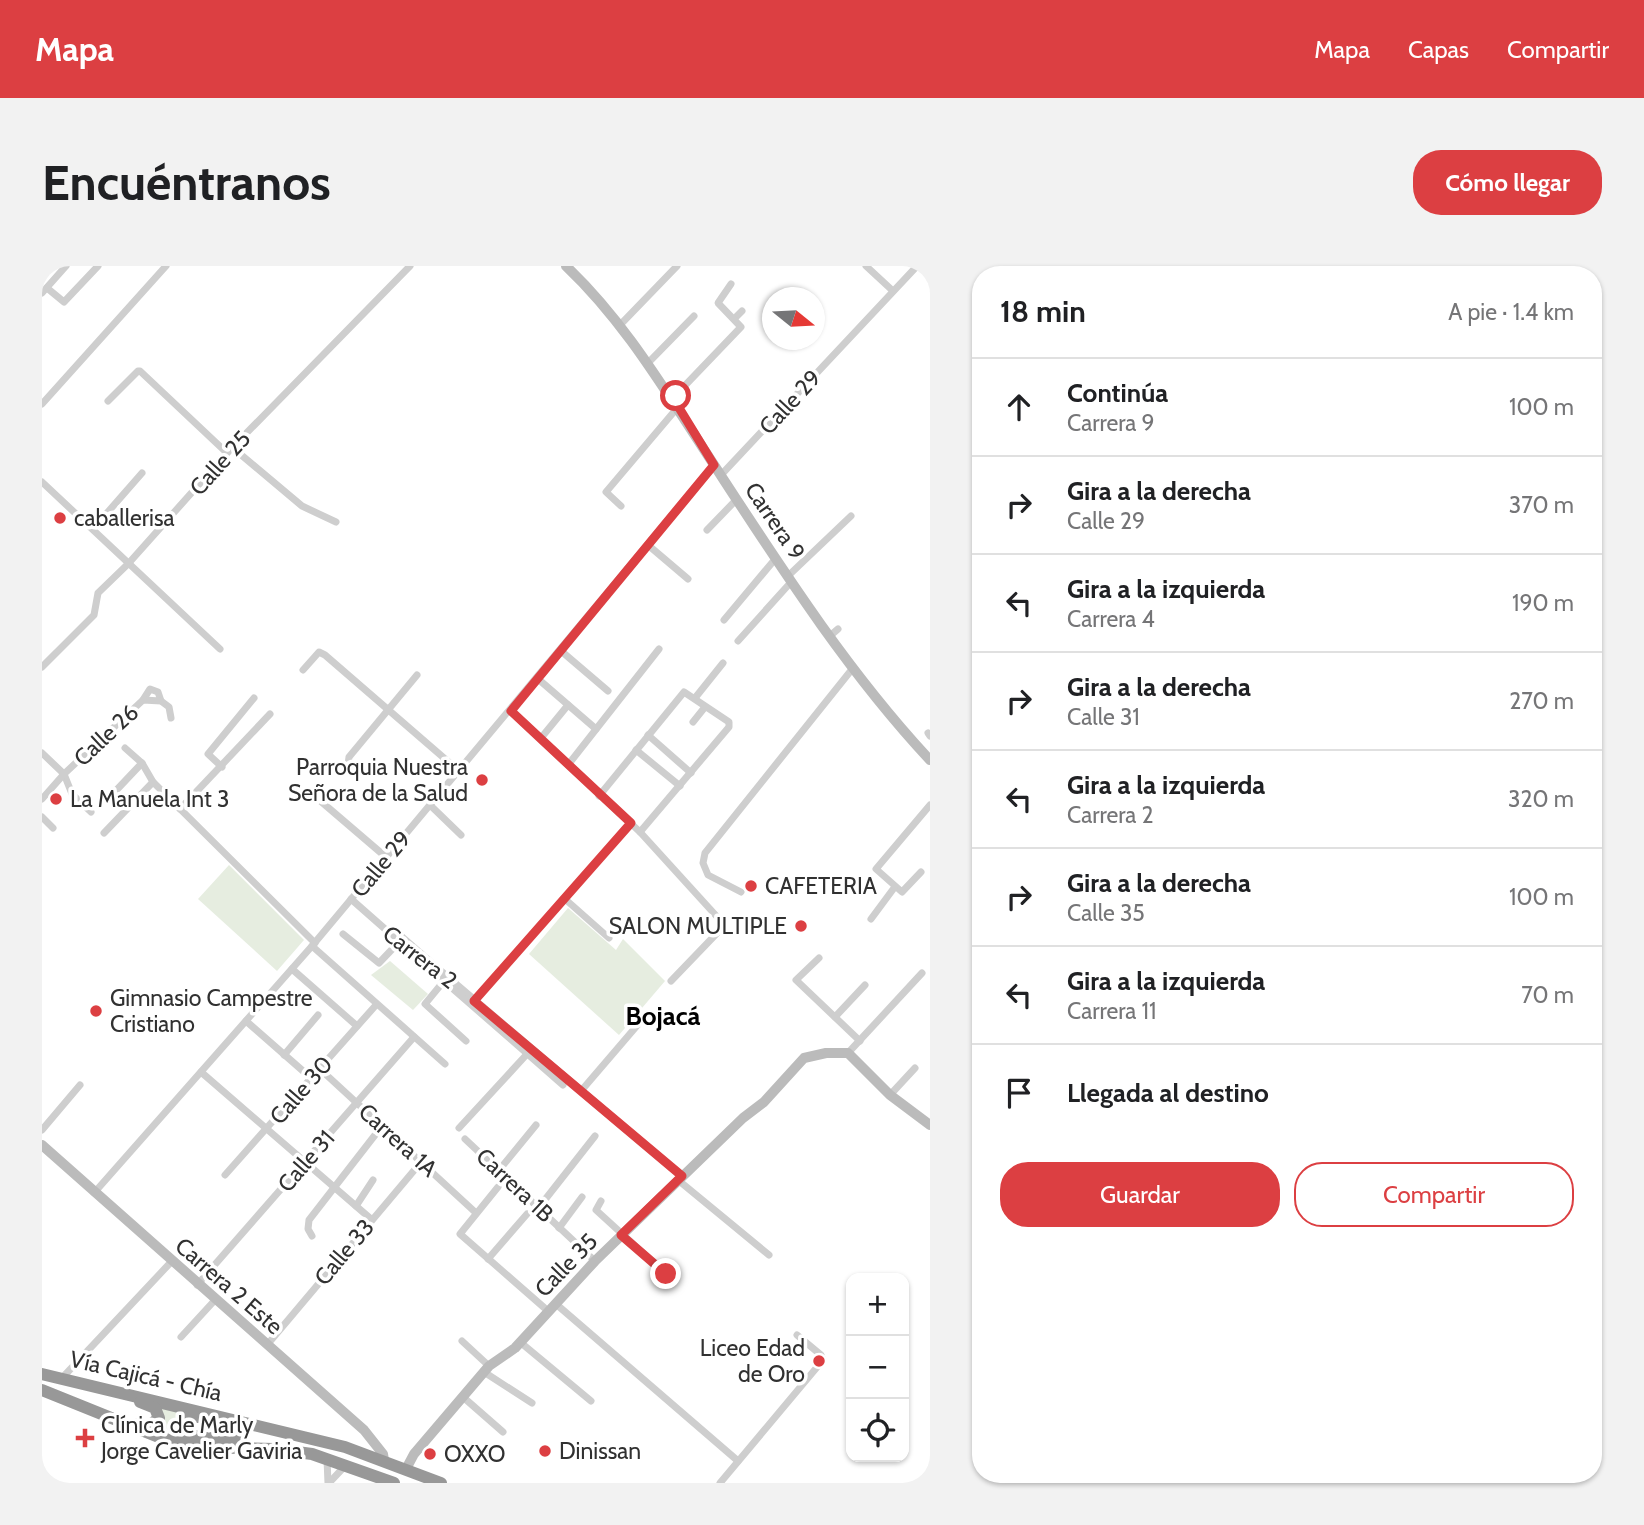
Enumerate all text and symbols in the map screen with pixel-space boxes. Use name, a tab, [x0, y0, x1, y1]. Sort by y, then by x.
text: Mapa	[35, 29, 114, 69]
text: Mapa	[1314, 35, 1370, 64]
text: Capas	[1408, 35, 1469, 64]
text: Compartir	[1507, 35, 1609, 64]
button: Cómo llegar	[1413, 150, 1602, 215]
text: Encuéntranos	[42, 153, 331, 212]
north arrow	[762, 287, 825, 350]
text: 18 min	[1000, 293, 1086, 330]
text: A pie · 1.4 km	[1448, 298, 1574, 326]
street label: Calle 29	[753, 364, 827, 440]
text: Continúa	[1067, 377, 1168, 409]
route start	[660, 380, 691, 411]
icon: ahead	[1000, 388, 1038, 426]
text: 100 m	[1509, 393, 1574, 421]
text: Carrera 9	[1067, 409, 1155, 437]
street label: Calle 25	[184, 425, 256, 501]
text: Gira a la derecha	[1067, 475, 1251, 507]
street label: Carrera 9	[739, 477, 811, 565]
icon: right	[1000, 486, 1038, 524]
text: 370 m	[1509, 491, 1574, 519]
place label: caballerisa	[74, 504, 175, 532]
text: Calle 29	[1067, 507, 1145, 535]
marker: caballerisa	[52, 510, 68, 526]
text: Gira a la izquierda	[1067, 573, 1265, 605]
icon: left	[1000, 584, 1038, 622]
text: 190 m	[1512, 589, 1574, 617]
text: Carrera 4	[1067, 605, 1155, 633]
text: Gira a la derecha	[1067, 671, 1251, 703]
icon: right	[1000, 682, 1038, 720]
text: 270 m	[1509, 687, 1574, 715]
street label: Calle 26	[68, 698, 144, 772]
text: Calle 31	[1067, 703, 1140, 731]
place label: Parroquia Nuestra Señora de la Salud	[288, 753, 468, 807]
text: Gira a la izquierda	[1067, 769, 1265, 801]
marker: Parroquia Nuestra Señora de la Salud	[474, 772, 490, 788]
icon: left	[1000, 780, 1038, 818]
place label: La Manuela Int 3	[70, 785, 229, 813]
text: 320 m	[1508, 785, 1574, 813]
marker: La Manuela Int 3	[48, 791, 64, 807]
text: Carrera 2	[1067, 801, 1154, 829]
street label: Calle 29	[345, 825, 417, 903]
text: Gira a la derecha	[1067, 867, 1251, 899]
place label: CAFETERIA	[765, 872, 877, 900]
marker: CAFETERIA	[743, 878, 759, 894]
icon: right	[1000, 878, 1038, 916]
text: 100 m	[1509, 883, 1574, 911]
text: Calle 35	[1067, 899, 1145, 927]
place label: SALON MULTIPLE	[609, 912, 787, 940]
marker: SALON MULTIPLE	[793, 918, 809, 934]
street label: Carrera 2	[377, 919, 463, 995]
text: Gira a la izquierda	[1067, 965, 1265, 997]
icon: left	[1000, 976, 1038, 1014]
text: 70 m	[1521, 981, 1574, 1009]
place label: Gimnasio Campestre Cristiano	[110, 984, 313, 1038]
text: Carrera 11	[1067, 997, 1157, 1025]
district label: Bojacá	[625, 1000, 701, 1032]
marker: Gimnasio Campestre Cristiano	[88, 1003, 104, 1019]
street label: Calle 30	[264, 1050, 338, 1130]
icon: arrive	[1000, 1074, 1038, 1112]
text: Llegada al destino	[1067, 1077, 1269, 1109]
street label: Carrera 1A	[353, 1097, 443, 1183]
street label: Calle 31	[272, 1124, 340, 1198]
street label: Carrera 1B	[470, 1142, 560, 1228]
button: Guardar	[1000, 1162, 1280, 1227]
button: Compartir	[1294, 1162, 1574, 1227]
street label: Calle 33	[308, 1213, 380, 1291]
street label: Calle 35	[529, 1227, 603, 1303]
street label: Carrera 2 Este	[169, 1232, 289, 1340]
route end	[650, 1258, 681, 1289]
map controls	[846, 1273, 909, 1462]
button: +	[846, 1273, 909, 1336]
place label: Liceo Edad de Oro	[700, 1334, 805, 1388]
button: −	[846, 1336, 909, 1399]
street label: Vía Cajicá - Chía	[67, 1345, 225, 1407]
marker: Liceo Edad de Oro	[811, 1353, 827, 1369]
button: locate	[846, 1399, 909, 1462]
place label: Clínica de Marly Jorge Cavelier Gaviria	[100, 1411, 302, 1465]
marker: Clínica de Marly Jorge Cavelier Gaviria	[75, 1428, 95, 1448]
place label: Dinissan	[559, 1437, 641, 1465]
place label: OXXO	[444, 1440, 505, 1468]
marker: Dinissan	[537, 1443, 553, 1459]
marker: OXXO	[422, 1446, 438, 1462]

